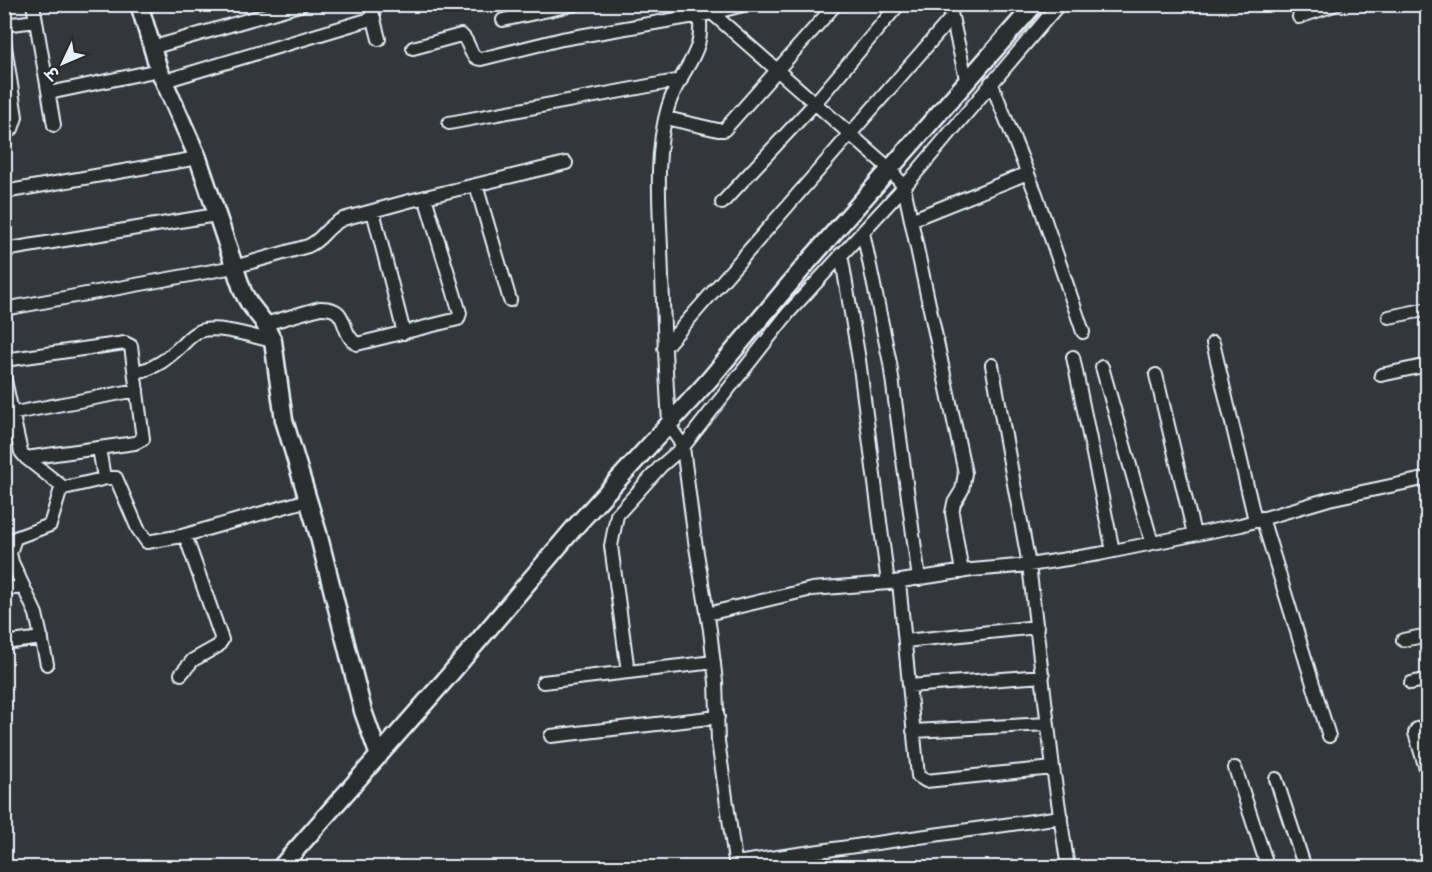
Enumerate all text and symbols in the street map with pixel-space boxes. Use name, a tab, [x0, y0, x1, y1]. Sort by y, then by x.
north arrow	[33, 33, 93, 93]
text: उ	[38, 61, 65, 88]

